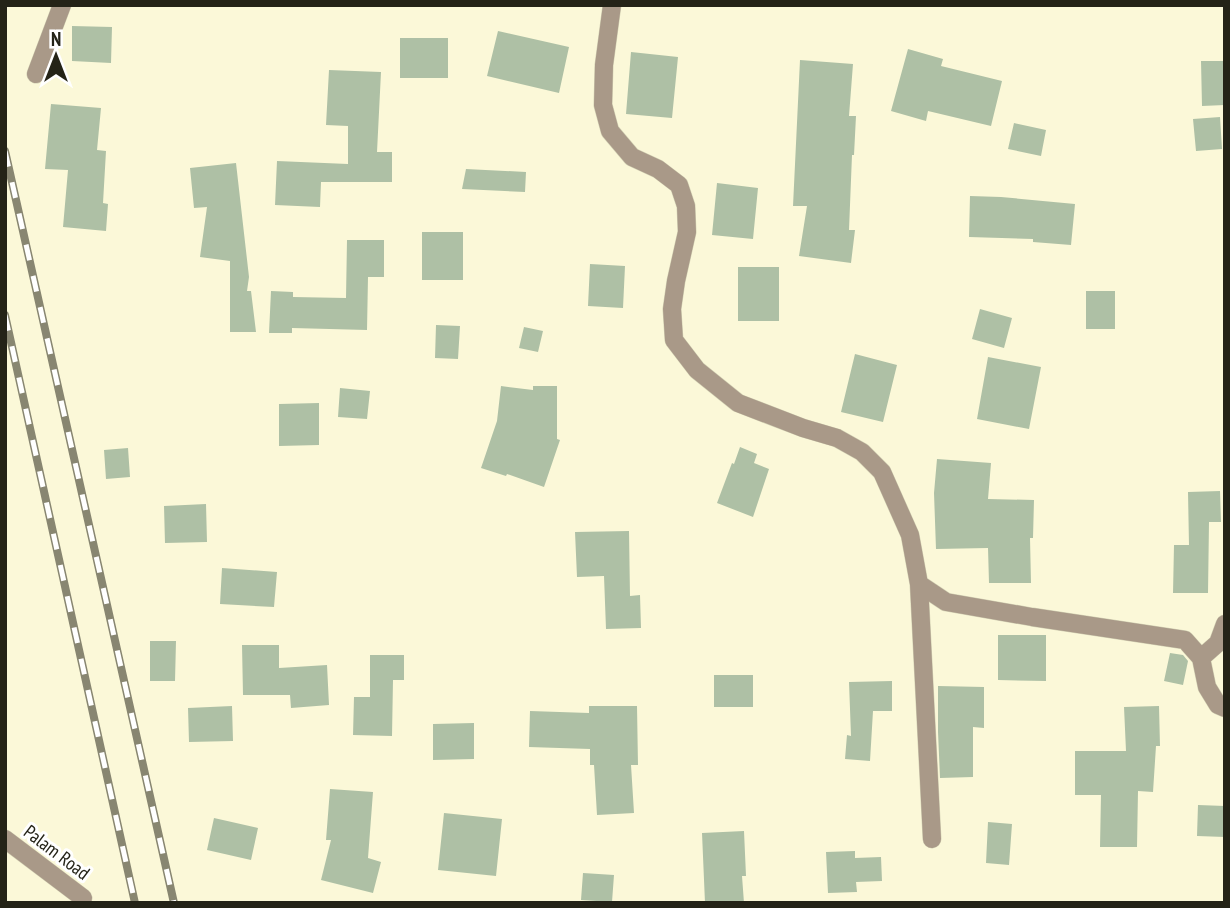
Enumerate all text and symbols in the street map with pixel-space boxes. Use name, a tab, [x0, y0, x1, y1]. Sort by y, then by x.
north arrow	[21, 21, 91, 91]
text: N	[51, 27, 61, 51]
street label: Palam Road	[19, 819, 95, 885]

